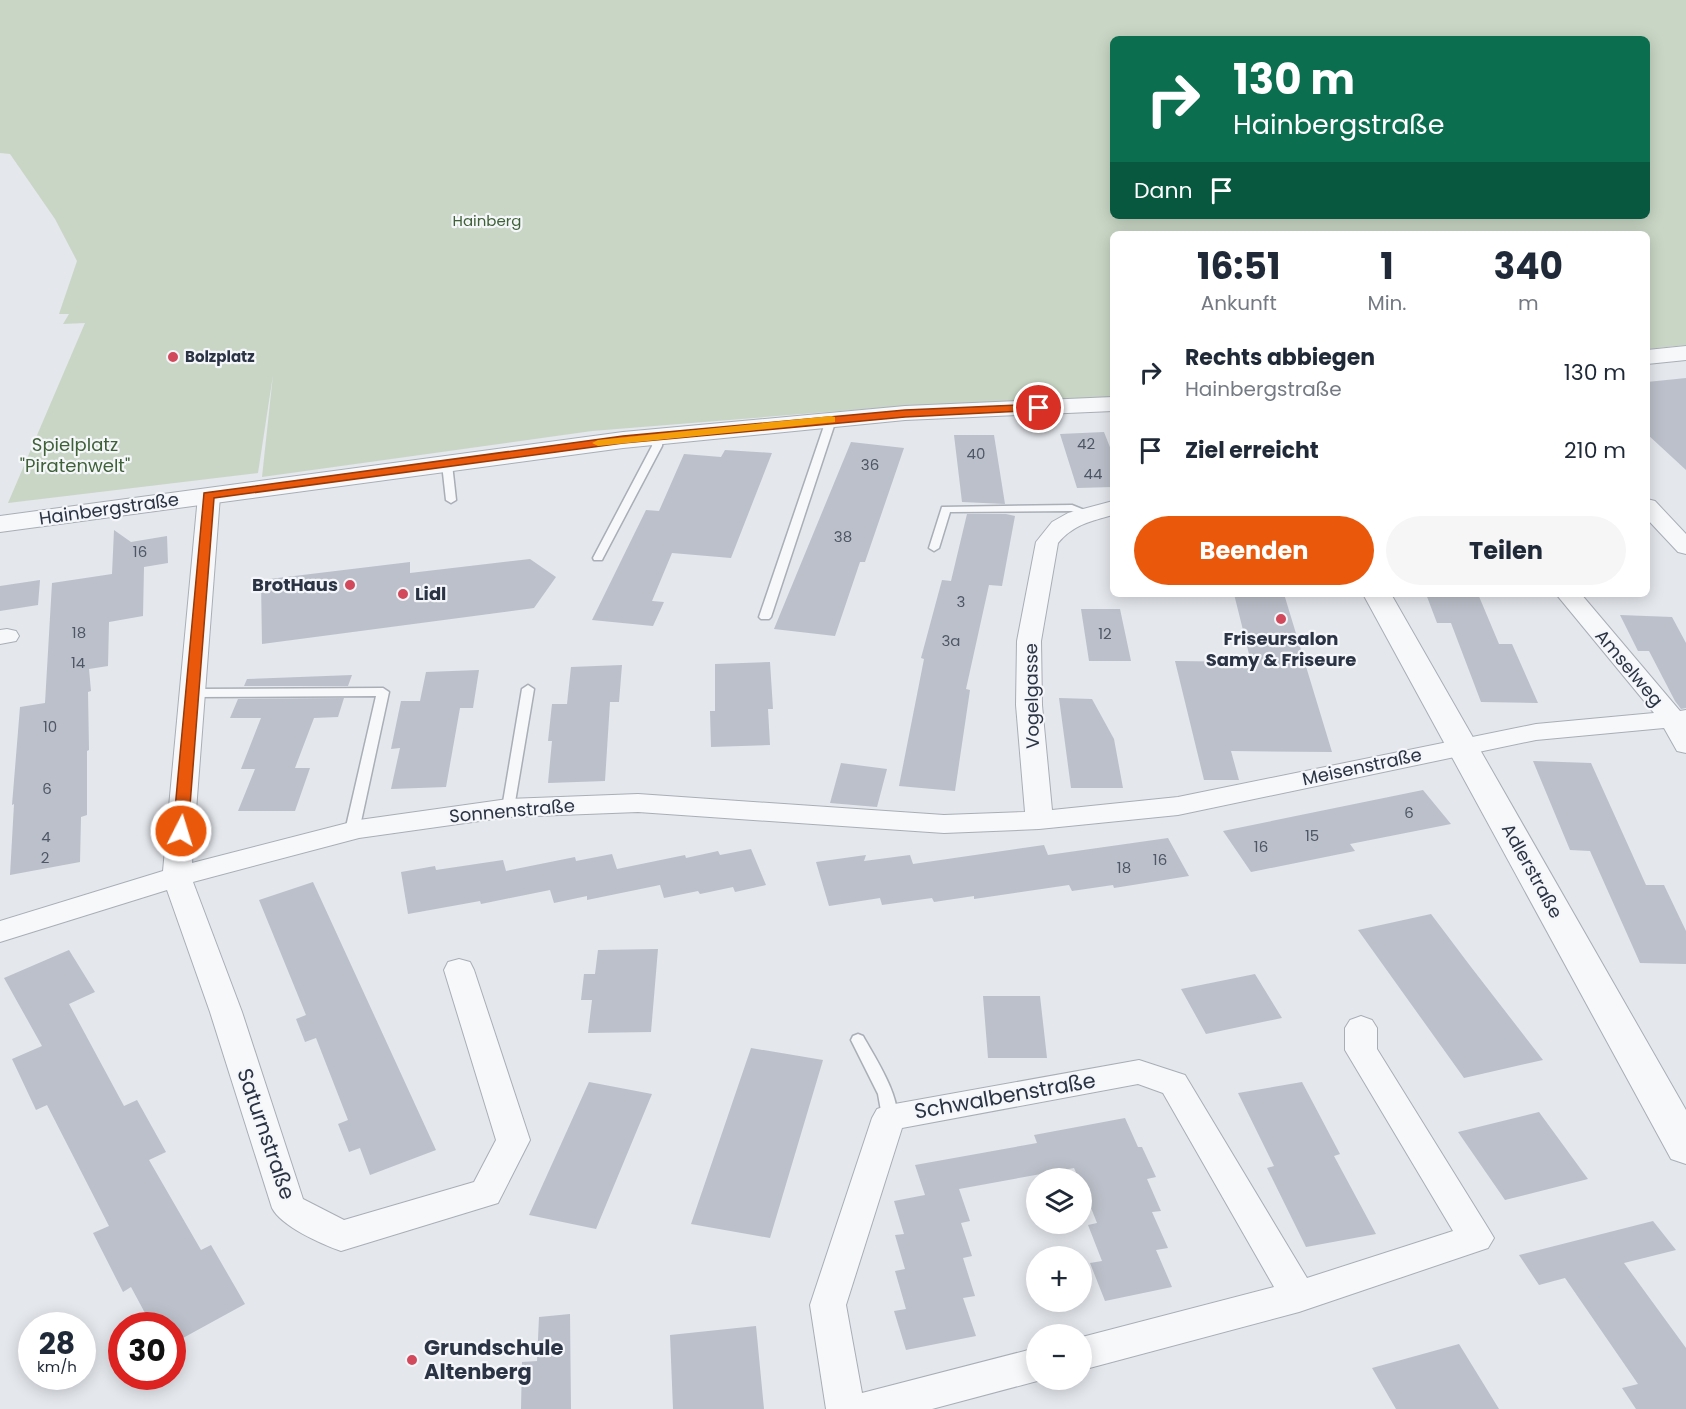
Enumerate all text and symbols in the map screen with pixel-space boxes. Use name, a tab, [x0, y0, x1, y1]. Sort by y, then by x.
text: 130 m	[1233, 50, 1355, 109]
icon: right	[1134, 60, 1212, 138]
text: Hainbergstraße	[1233, 106, 1445, 143]
icon: arrive	[1205, 174, 1238, 207]
text: Dann	[1134, 175, 1193, 206]
park label: Hainberg	[453, 210, 522, 231]
text: 16:51	[1197, 241, 1281, 292]
text: 1	[1380, 241, 1394, 292]
text: 340	[1493, 241, 1563, 292]
text: Ankunft	[1201, 289, 1277, 317]
text: Min.	[1367, 289, 1407, 317]
text: m	[1518, 289, 1539, 317]
text: Rechts abbiegen	[1185, 342, 1375, 373]
place label: Bolzplatz	[185, 346, 255, 367]
marker: Bolzplatz	[166, 350, 180, 364]
icon: right	[1134, 356, 1167, 389]
text: 130 m	[1564, 357, 1626, 388]
text: Hainbergstraße	[1185, 375, 1342, 403]
pin	[1013, 382, 1064, 433]
icon: arrive	[1022, 391, 1055, 424]
park label: Spielplatz "Piratenwelt"	[20, 432, 130, 478]
house number: 42	[1077, 433, 1095, 454]
icon: arrive	[1134, 434, 1167, 467]
text: Ziel erreicht	[1185, 435, 1319, 466]
text: 210 m	[1564, 435, 1626, 466]
house number: 40	[967, 443, 985, 464]
house number: 36	[861, 454, 879, 475]
house number: 44	[1084, 463, 1102, 484]
street label: Hainbergstraße	[37, 486, 180, 531]
button: Beenden	[1134, 516, 1374, 585]
button: Teilen	[1386, 516, 1626, 585]
house number: 38	[834, 526, 852, 547]
house number: 16	[133, 541, 147, 562]
place label: BrotHaus	[252, 572, 338, 597]
marker: BrotHaus	[343, 578, 357, 592]
place label: Lidl	[415, 581, 446, 606]
marker: Lidl	[396, 587, 410, 601]
house number: 3	[957, 591, 965, 612]
marker: Friseursalon Samy & Friseure	[1274, 612, 1288, 626]
house number: 18	[72, 622, 86, 643]
house number: 12	[1098, 623, 1112, 644]
street label: Amselweg	[1590, 624, 1669, 712]
place label: Friseursalon Samy & Friseure	[1206, 626, 1356, 672]
house number: 3a	[942, 630, 960, 651]
street label: Vogelgasse	[1018, 643, 1045, 749]
house number: 14	[71, 652, 85, 673]
house number: 10	[43, 716, 57, 737]
street label: Meisenstraße	[1300, 742, 1424, 791]
house number: 6	[42, 778, 52, 799]
street label: Sonnenstraße	[448, 793, 576, 828]
position arrow	[149, 799, 213, 863]
house number: 6	[1404, 802, 1414, 823]
street label: Adlerstraße	[1496, 819, 1569, 923]
house number: 15	[1305, 825, 1319, 846]
house number: 4	[41, 826, 51, 847]
house number: 16	[1254, 836, 1268, 857]
house number: 2	[41, 847, 49, 868]
house number: 16	[1153, 849, 1167, 870]
house number: 18	[1117, 857, 1131, 878]
street label: Saturnstraße	[230, 1064, 302, 1203]
street label: Schwalbenstraße	[912, 1065, 1098, 1126]
map controls	[1026, 1168, 1092, 1390]
button: layers	[1026, 1168, 1092, 1234]
button: +	[1026, 1246, 1092, 1312]
speed limit sign: 30	[108, 1312, 186, 1390]
text: 28	[39, 1322, 75, 1365]
button: −	[1026, 1324, 1092, 1390]
place label: Grundschule Altenberg	[424, 1333, 563, 1386]
marker: Grundschule Altenberg	[405, 1353, 419, 1367]
text: km/h	[37, 1356, 77, 1377]

